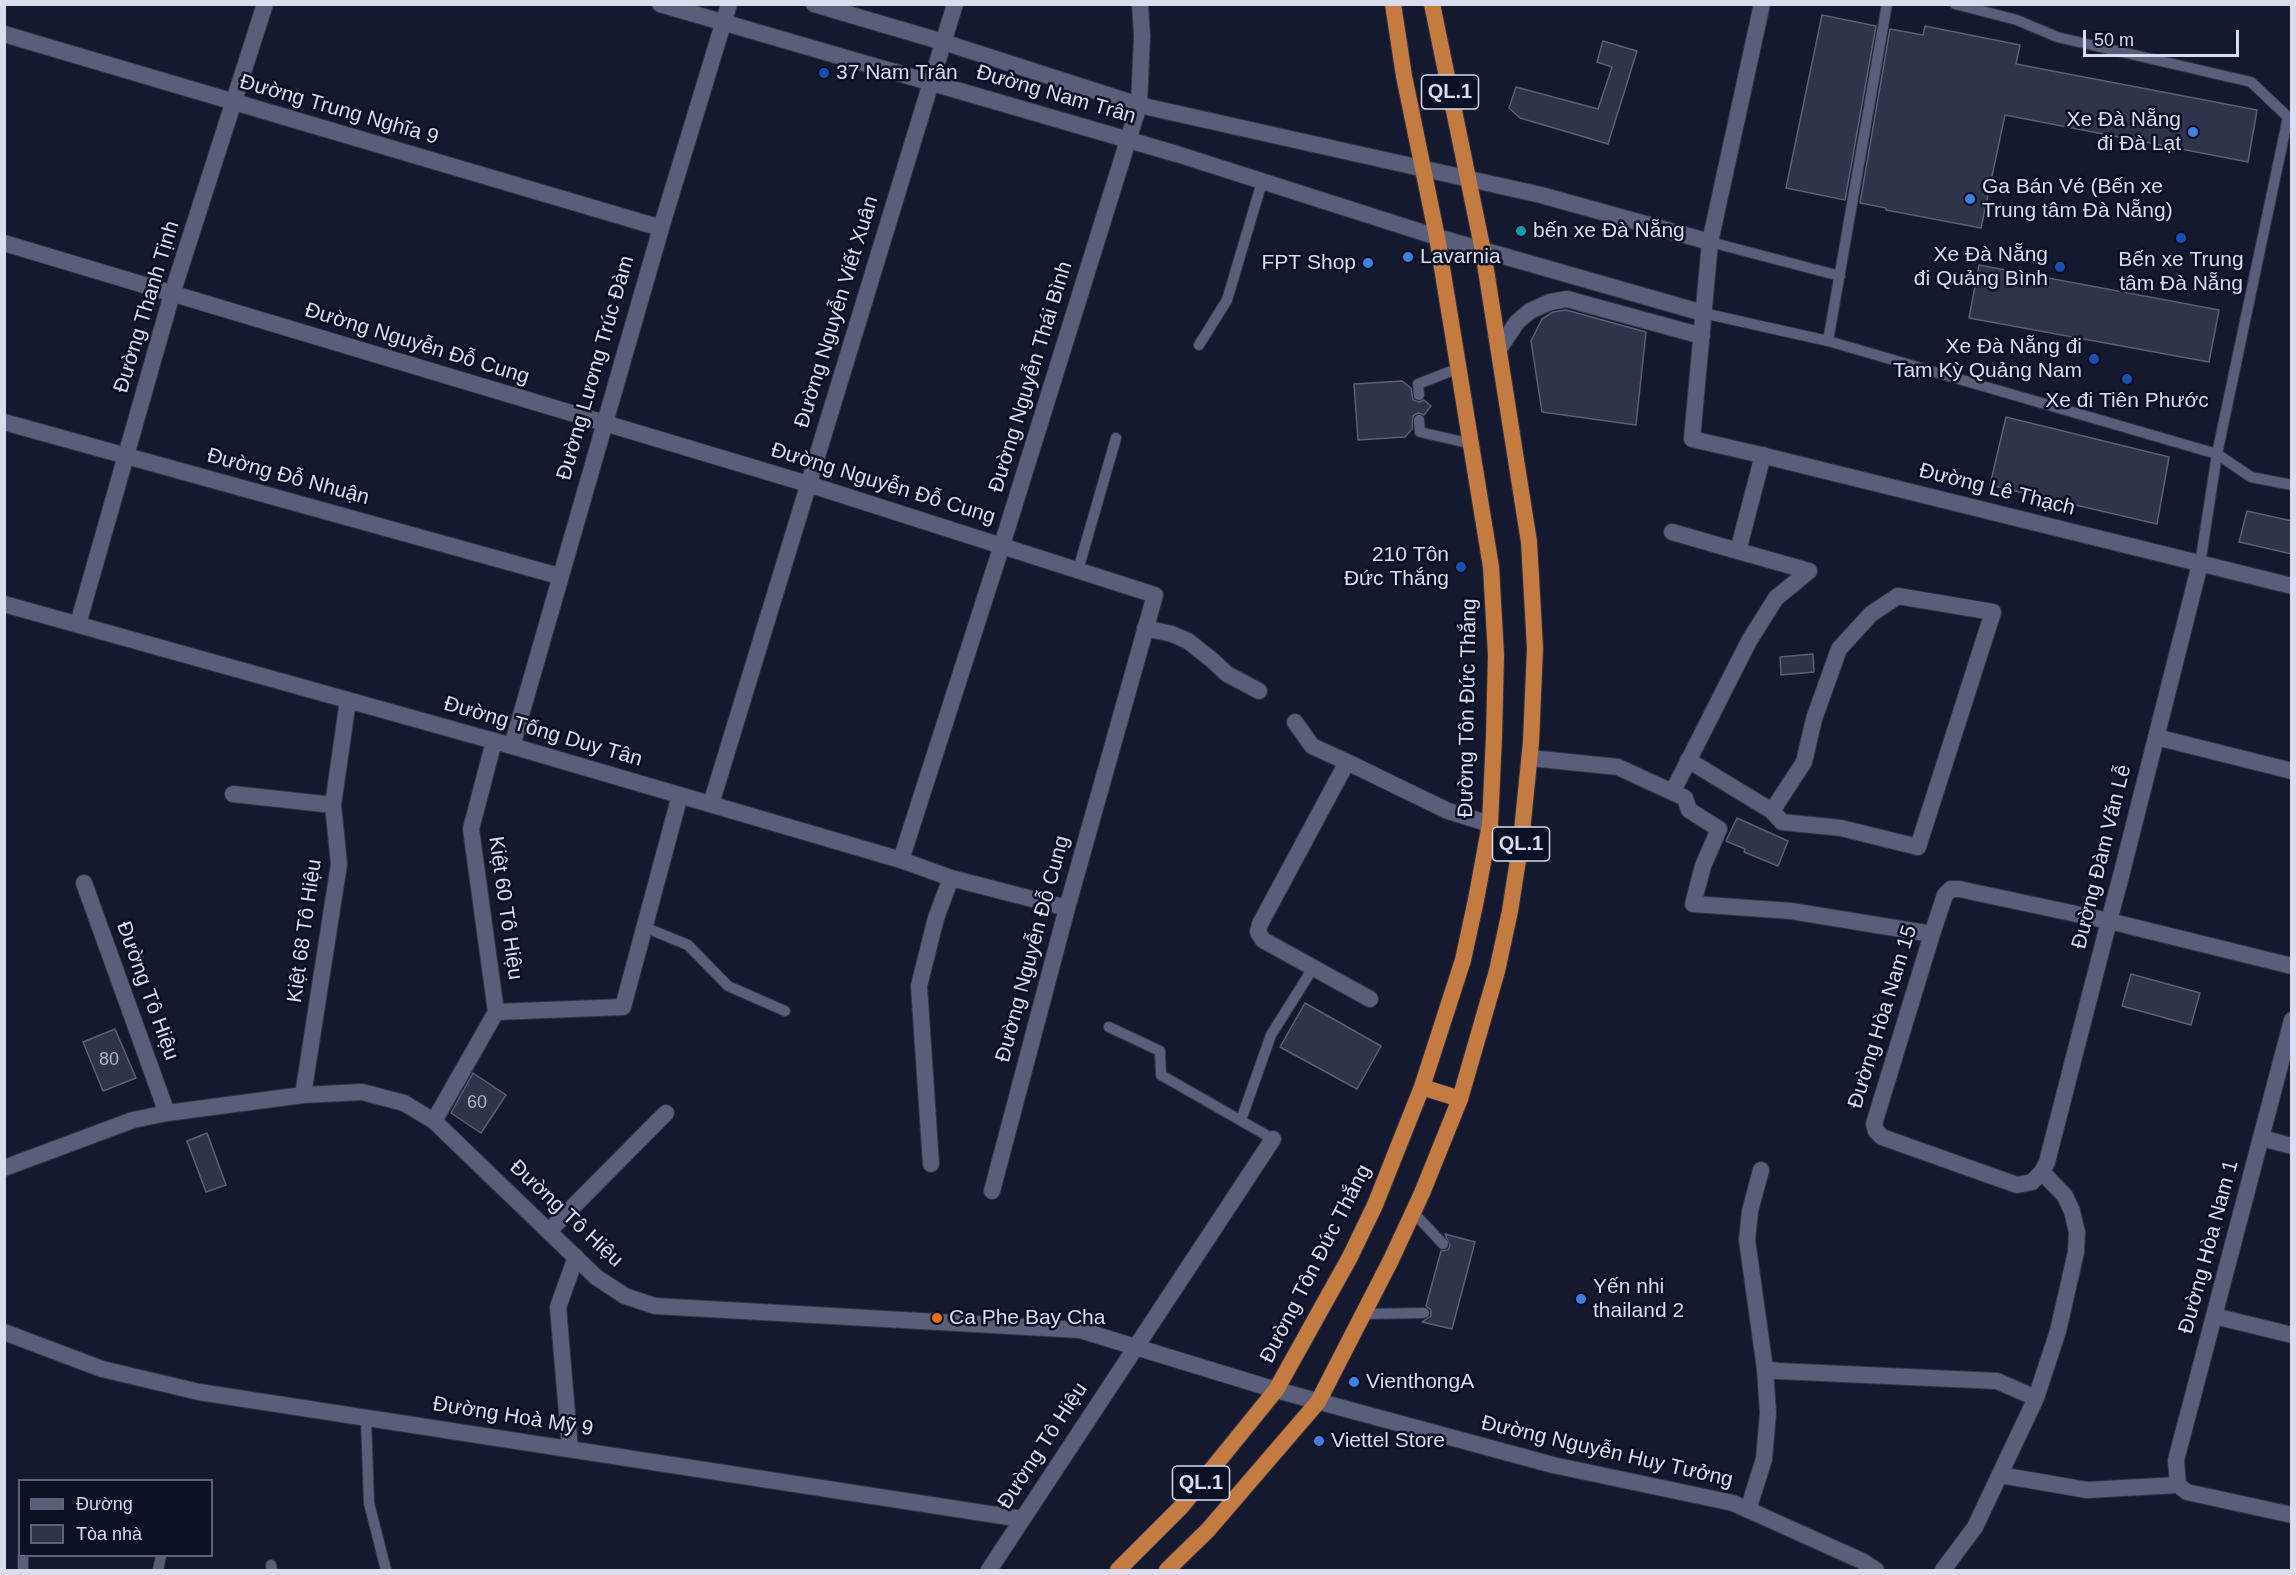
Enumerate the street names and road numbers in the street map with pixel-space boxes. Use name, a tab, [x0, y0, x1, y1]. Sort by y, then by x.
street label: Đường Nam Trân	[973, 60, 1139, 130]
street label: Đường Trung Nghĩa 9	[237, 70, 441, 150]
road number: QL.1	[1422, 75, 1478, 109]
street label: Đường Nguyễn Viết Xuân	[790, 193, 884, 431]
street label: Đường Thanh Tịnh	[109, 218, 185, 396]
street label: Đường Lương Trúc Đàm	[552, 253, 640, 483]
street label: Đường Nguyễn Thái Bình	[984, 258, 1078, 496]
street label: Đường Nguyễn Đỗ Cung	[302, 298, 532, 390]
street label: Đường Nguyễn Đỗ Cung	[768, 438, 998, 530]
street label: Đường Đỗ Nhuận	[204, 443, 372, 511]
street label: Đường Lê Thạch	[1916, 458, 2078, 522]
street label: Đường Tôn Đức Thắng	[1453, 598, 1483, 818]
street label: Đường Tống Duy Tân	[441, 692, 645, 772]
street label: Đường Đàm Văn Lễ	[2067, 762, 2137, 952]
road number: QL.1	[1492, 827, 1550, 861]
street label: Đường Nguyễn Đỗ Cung	[991, 833, 1075, 1065]
street label: Kiệt 60 Tô Hiệu	[482, 835, 528, 981]
street label: Kiệt 68 Tô Hiệu	[282, 858, 328, 1004]
street label: Đường Tô Hiệu	[110, 918, 184, 1064]
street label: Đường Hòa Nam 15	[1843, 922, 1923, 1112]
street label: Đường Tô Hiệu	[504, 1155, 628, 1273]
street label: Đường Hòa Nam 1	[2174, 1158, 2244, 1336]
street label: Đường Tôn Đức Thắng	[1255, 1161, 1377, 1367]
street label: Đường Tô Hiệu	[993, 1378, 1093, 1514]
street label: Đường Hoà Mỹ 9	[431, 1392, 595, 1442]
street label: Đường Nguyễn Huy Tưởng	[1479, 1411, 1735, 1493]
road number: QL.1	[1172, 1466, 1230, 1500]

